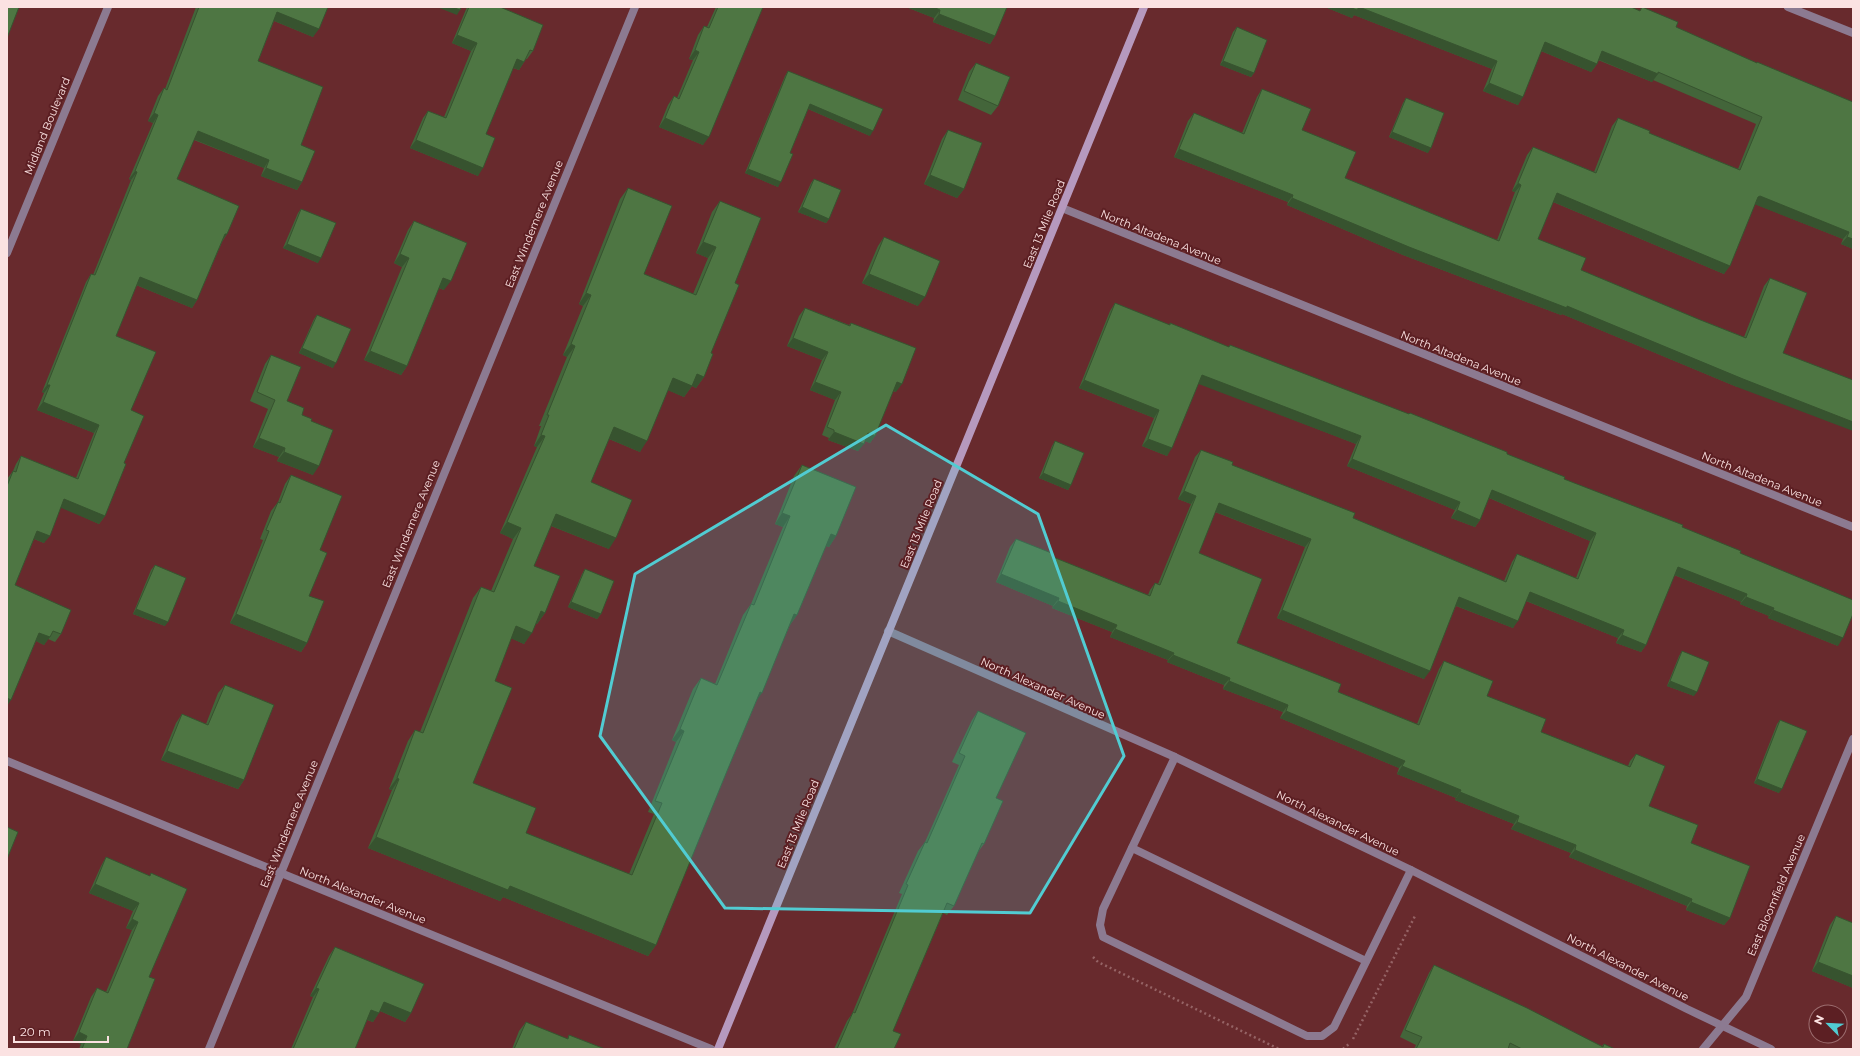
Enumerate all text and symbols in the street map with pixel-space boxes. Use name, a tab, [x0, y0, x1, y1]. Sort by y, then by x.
street label: Midland Boulevard	[21, 75, 73, 177]
street label: East Windemere Avenue	[502, 158, 566, 290]
street label: East 13 Mile Road	[1020, 178, 1068, 270]
street label: North Altadena Avenue	[1099, 206, 1224, 268]
street label: North Altadena Avenue	[1399, 327, 1524, 389]
street label: North Altadena Avenue	[1700, 448, 1825, 510]
street label: East Windemere Avenue	[379, 458, 443, 590]
street label: East 13 Mile Road	[897, 478, 945, 570]
street label: North Alexander Avenue	[978, 654, 1108, 722]
street label: East Windemere Avenue	[257, 758, 321, 890]
street label: East 13 Mile Road	[774, 778, 822, 870]
street label: North Alexander Avenue	[1274, 787, 1402, 859]
street label: East Bloomfield Avenue	[1744, 831, 1808, 958]
street label: North Alexander Avenue	[298, 863, 429, 927]
street label: North Alexander Avenue	[1565, 930, 1692, 1004]
north arrow	[1808, 1004, 1848, 1044]
text: N	[1811, 1013, 1827, 1027]
scale bar	[14, 1018, 108, 1044]
text: 20 m	[20, 1024, 51, 1039]

